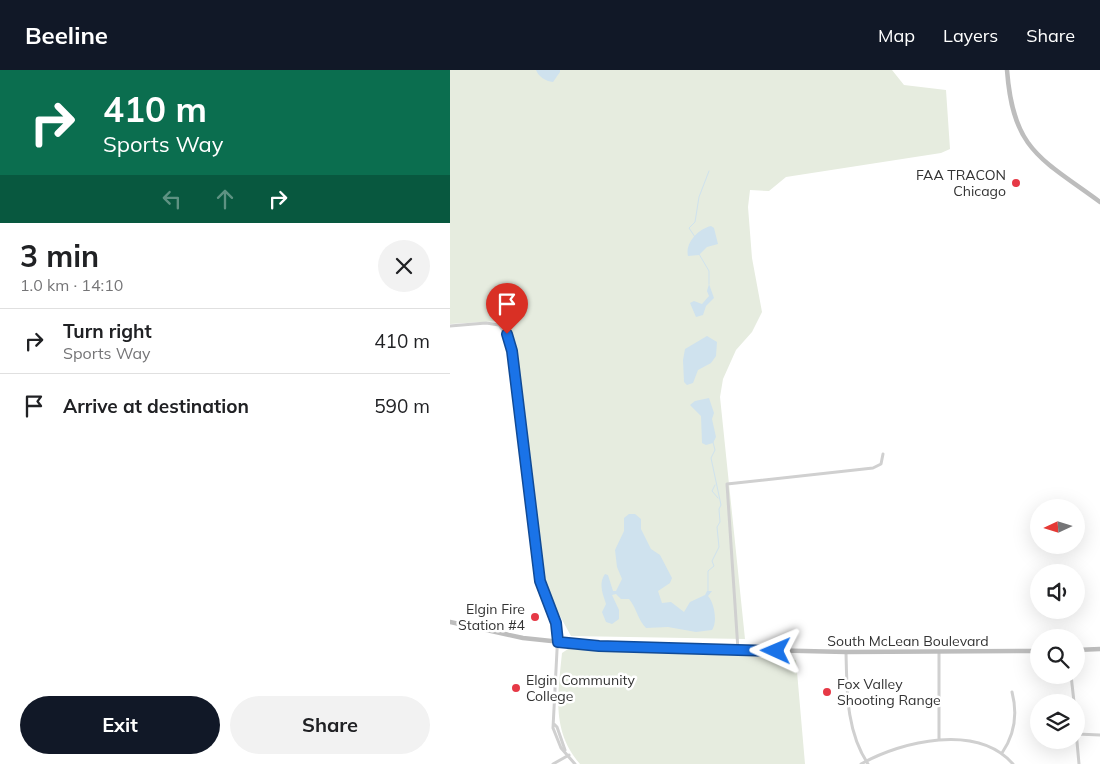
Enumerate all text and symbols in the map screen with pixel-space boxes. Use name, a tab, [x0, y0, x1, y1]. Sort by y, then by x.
text: Beeline	[25, 20, 108, 50]
text: Map	[878, 24, 915, 47]
text: Layers	[943, 24, 998, 47]
text: Share	[1026, 24, 1075, 47]
text: 410 m	[103, 87, 207, 131]
icon: right	[20, 90, 85, 155]
text: Sports Way	[103, 130, 223, 158]
place label: FAA TRACON Chicago	[916, 166, 1006, 200]
marker: FAA TRACON Chicago	[1010, 177, 1022, 189]
icon: left	[158, 185, 186, 213]
icon: ahead	[211, 185, 239, 213]
icon: right	[264, 185, 292, 213]
text: 3 min	[20, 237, 99, 275]
button: close	[378, 240, 430, 292]
text: 1.0 km · 14:10	[20, 275, 123, 295]
pin	[486, 283, 528, 334]
icon: arrive	[493, 290, 521, 318]
text: Turn right	[63, 319, 152, 343]
icon: right	[20, 327, 48, 355]
text: 410 m	[374, 329, 430, 353]
text: Sports Way	[63, 343, 151, 363]
icon: arrive	[20, 392, 48, 420]
text: Arrive at destination	[63, 394, 249, 418]
text: 590 m	[374, 394, 430, 418]
north arrow	[1030, 499, 1085, 554]
map controls	[1030, 499, 1085, 749]
button: sound	[1030, 564, 1085, 619]
place label: Elgin Fire Station #4	[458, 600, 526, 634]
marker: Elgin Fire Station #4	[529, 611, 541, 623]
position arrow	[749, 624, 801, 676]
button: search	[1030, 629, 1085, 684]
street label: South McLean Boulevard	[827, 632, 989, 650]
place label: Elgin Community College	[526, 671, 635, 705]
place label: Fox Valley Shooting Range	[837, 675, 941, 709]
marker: Elgin Community College	[510, 682, 522, 694]
marker: Fox Valley Shooting Range	[821, 686, 833, 698]
button: layers	[1030, 694, 1085, 749]
button: Exit	[20, 696, 220, 754]
button: Share	[230, 696, 430, 754]

